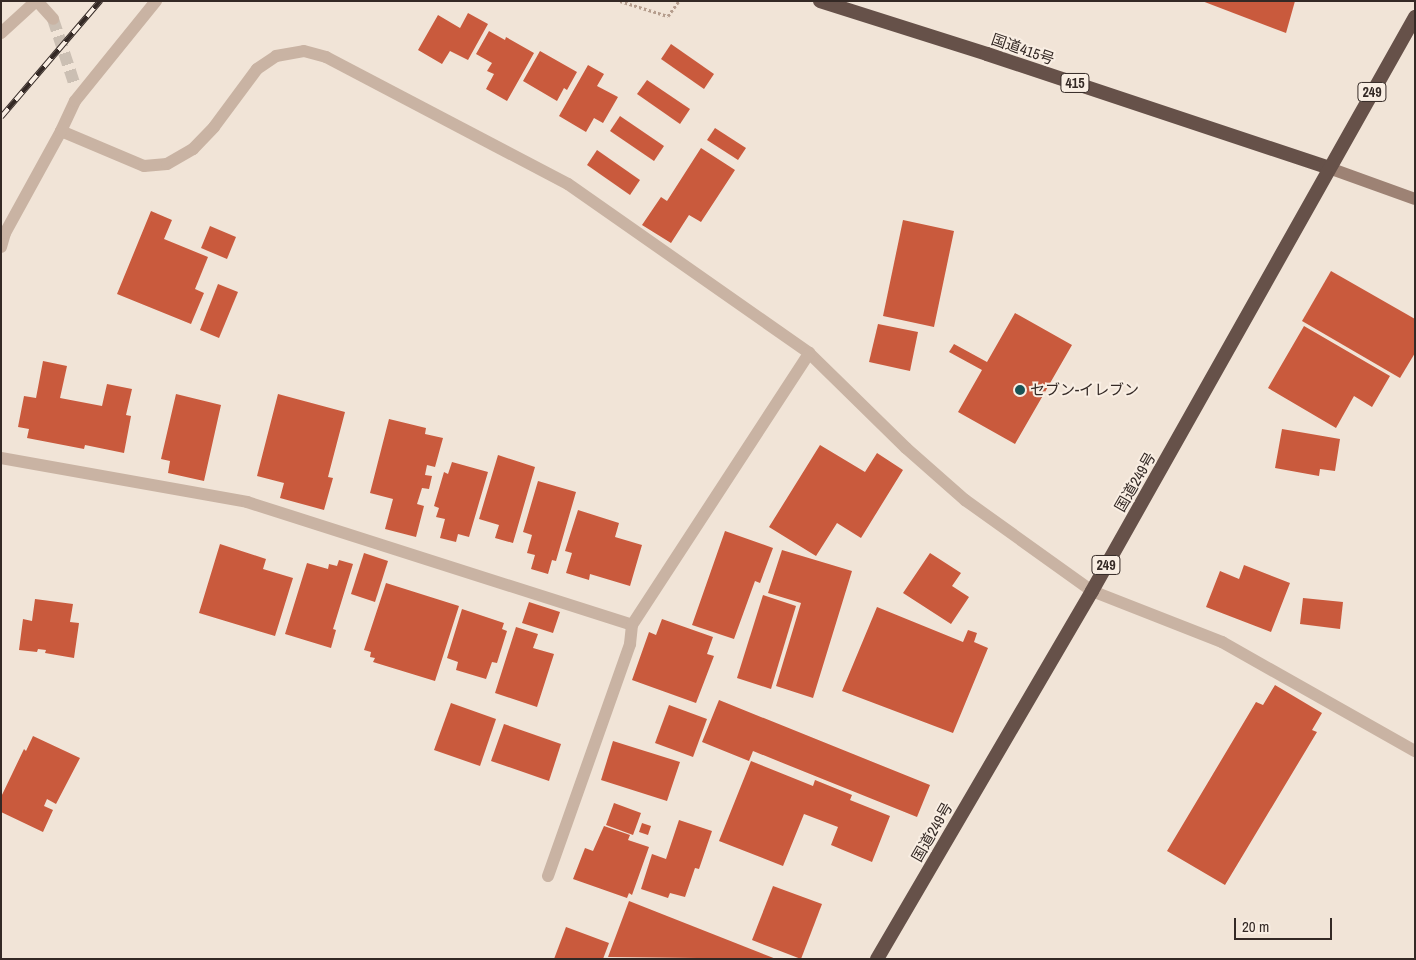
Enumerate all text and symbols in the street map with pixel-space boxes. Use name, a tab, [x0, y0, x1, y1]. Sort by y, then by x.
street label: 国道415号	[989, 30, 1057, 68]
road number: 415	[1060, 72, 1090, 95]
road number: 249	[1357, 80, 1387, 104]
place label: セブン-イレブン	[1030, 381, 1139, 399]
marker: セブン-イレブン	[1014, 384, 1026, 396]
street label: 国道249号	[1111, 449, 1159, 515]
road number: 249	[1091, 554, 1121, 576]
street label: 国道249号	[908, 799, 956, 865]
scale bar	[1236, 908, 1334, 940]
text: 20 m	[1242, 916, 1269, 937]

